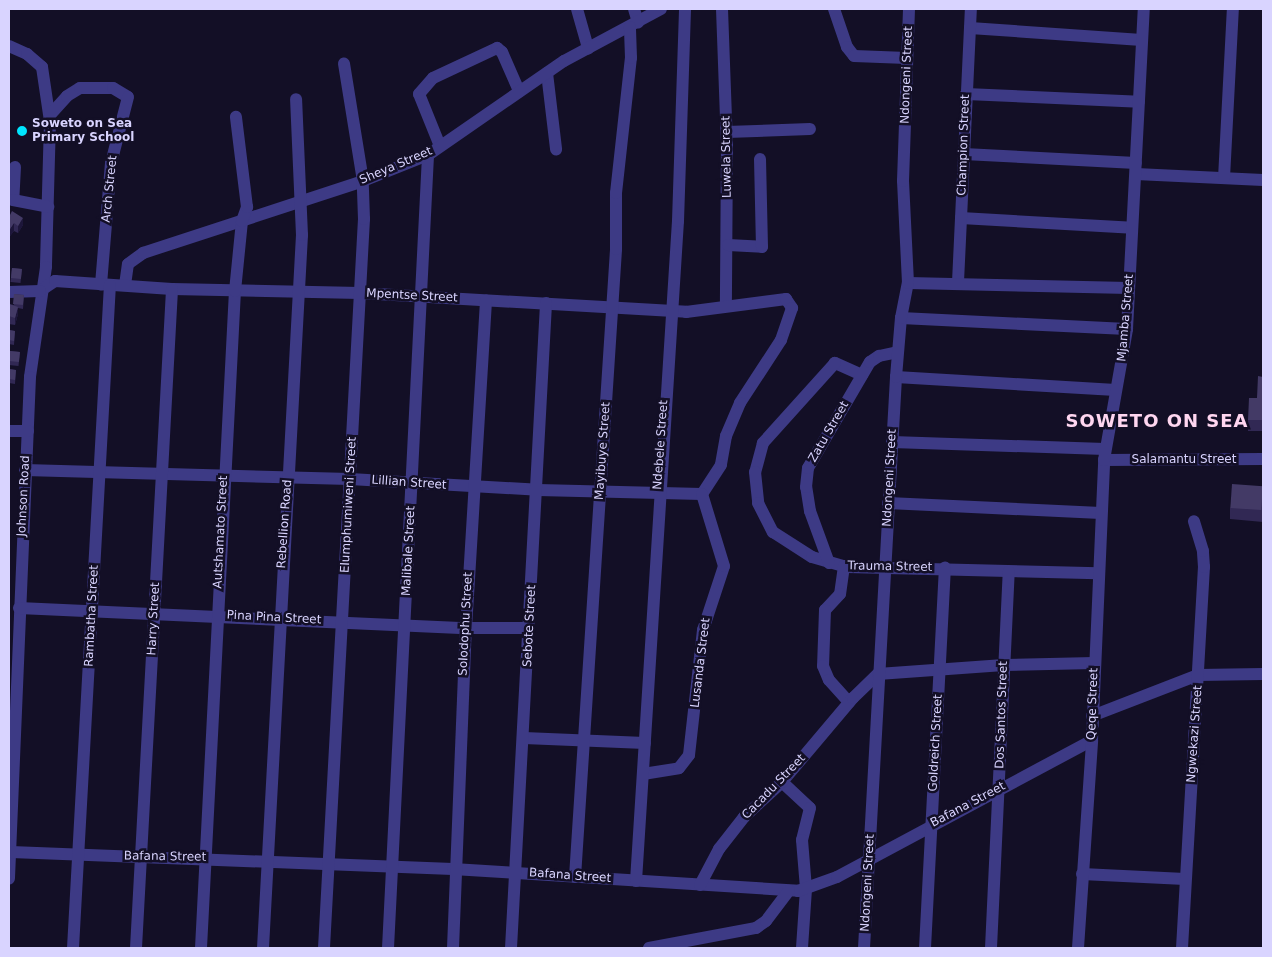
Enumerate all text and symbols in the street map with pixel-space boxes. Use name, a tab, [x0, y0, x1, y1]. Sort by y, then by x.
street label: Ndongeni Street	[898, 26, 916, 124]
street label: Champion Street	[955, 94, 973, 196]
street label: Luwela Street	[719, 116, 735, 198]
place label: Soweto on Sea Primary School	[32, 117, 134, 145]
marker: Soweto on Sea Primary School	[16, 125, 28, 137]
street label: Sheya Street	[358, 144, 434, 188]
street label: Arch Street	[99, 155, 121, 223]
street label: Mjamba Street	[1115, 274, 1137, 362]
street label: Mpentse Street	[366, 286, 458, 306]
street label: Zatu Street	[806, 399, 852, 465]
street label: Ndebele Street	[651, 400, 671, 490]
street label: Mayibuye Street	[592, 402, 614, 500]
district label: SOWETO ON SEA	[1064, 410, 1250, 432]
street label: Ndongeni Street	[880, 429, 900, 527]
street label: Elumphumiweni Street	[338, 436, 360, 574]
street label: Salamantu Street	[1132, 453, 1236, 467]
street label: Johnson Road	[15, 455, 33, 537]
street label: Lillian Street	[371, 473, 447, 493]
street label: Autshamato Street	[211, 475, 231, 589]
street label: Rebellion Road	[275, 479, 295, 569]
street label: Malibale Street	[399, 506, 419, 596]
street label: Trauma Street	[847, 559, 933, 575]
street label: Rambatha Street	[82, 565, 102, 667]
street label: Solodophu Street	[456, 572, 476, 676]
street label: Harry Street	[145, 582, 163, 656]
street label: Sebote Street	[521, 585, 539, 667]
street label: Pina Pina Street	[226, 608, 322, 628]
street label: Lusanda Street	[688, 617, 714, 709]
street label: Dos Santos Street	[993, 661, 1011, 769]
street label: Qeqe Street	[1085, 668, 1101, 740]
street label: Ngwekazi Street	[1184, 685, 1206, 783]
street label: Goldreich Street	[926, 694, 946, 792]
street label: Cacadu Street	[739, 751, 809, 823]
street label: Bafana Street	[928, 779, 1008, 831]
street label: Ndongeni Street	[858, 834, 878, 932]
street label: Bafana Street	[124, 849, 206, 865]
street label: Bafana Street	[528, 866, 612, 886]

